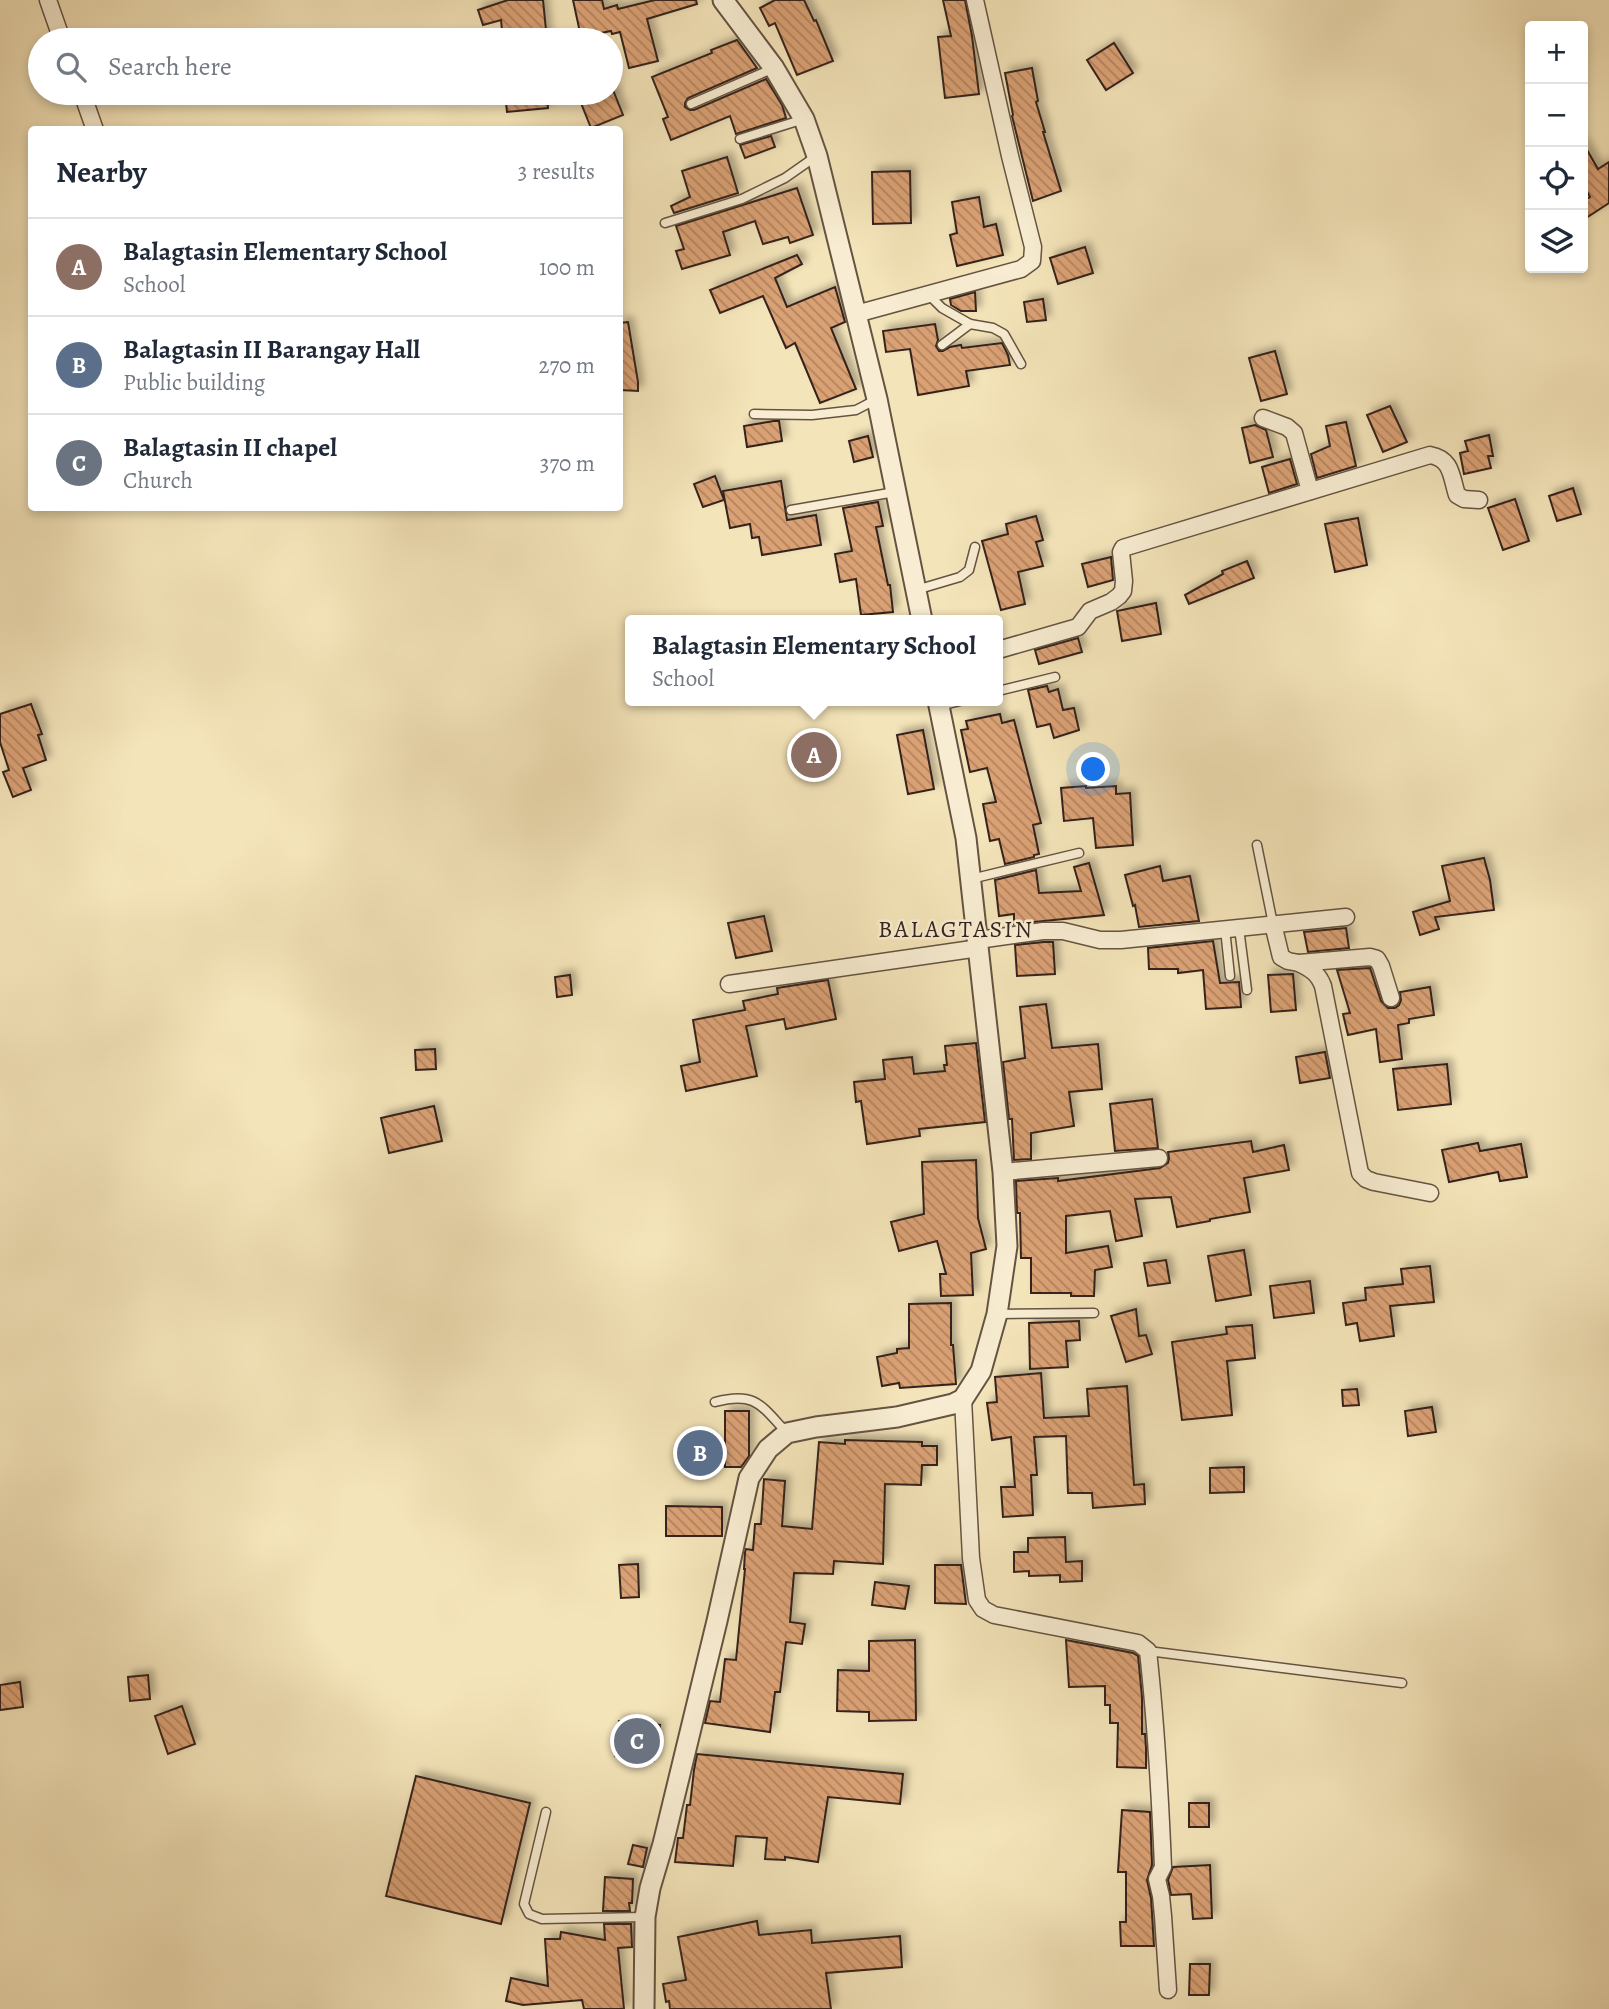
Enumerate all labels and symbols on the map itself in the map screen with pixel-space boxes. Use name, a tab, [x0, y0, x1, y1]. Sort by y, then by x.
pin: A	[791, 729, 837, 781]
your location	[1076, 752, 1110, 786]
district label: BALAGTASIN	[878, 913, 1034, 945]
pin: B	[677, 1427, 723, 1479]
pin: C	[614, 1715, 660, 1767]

